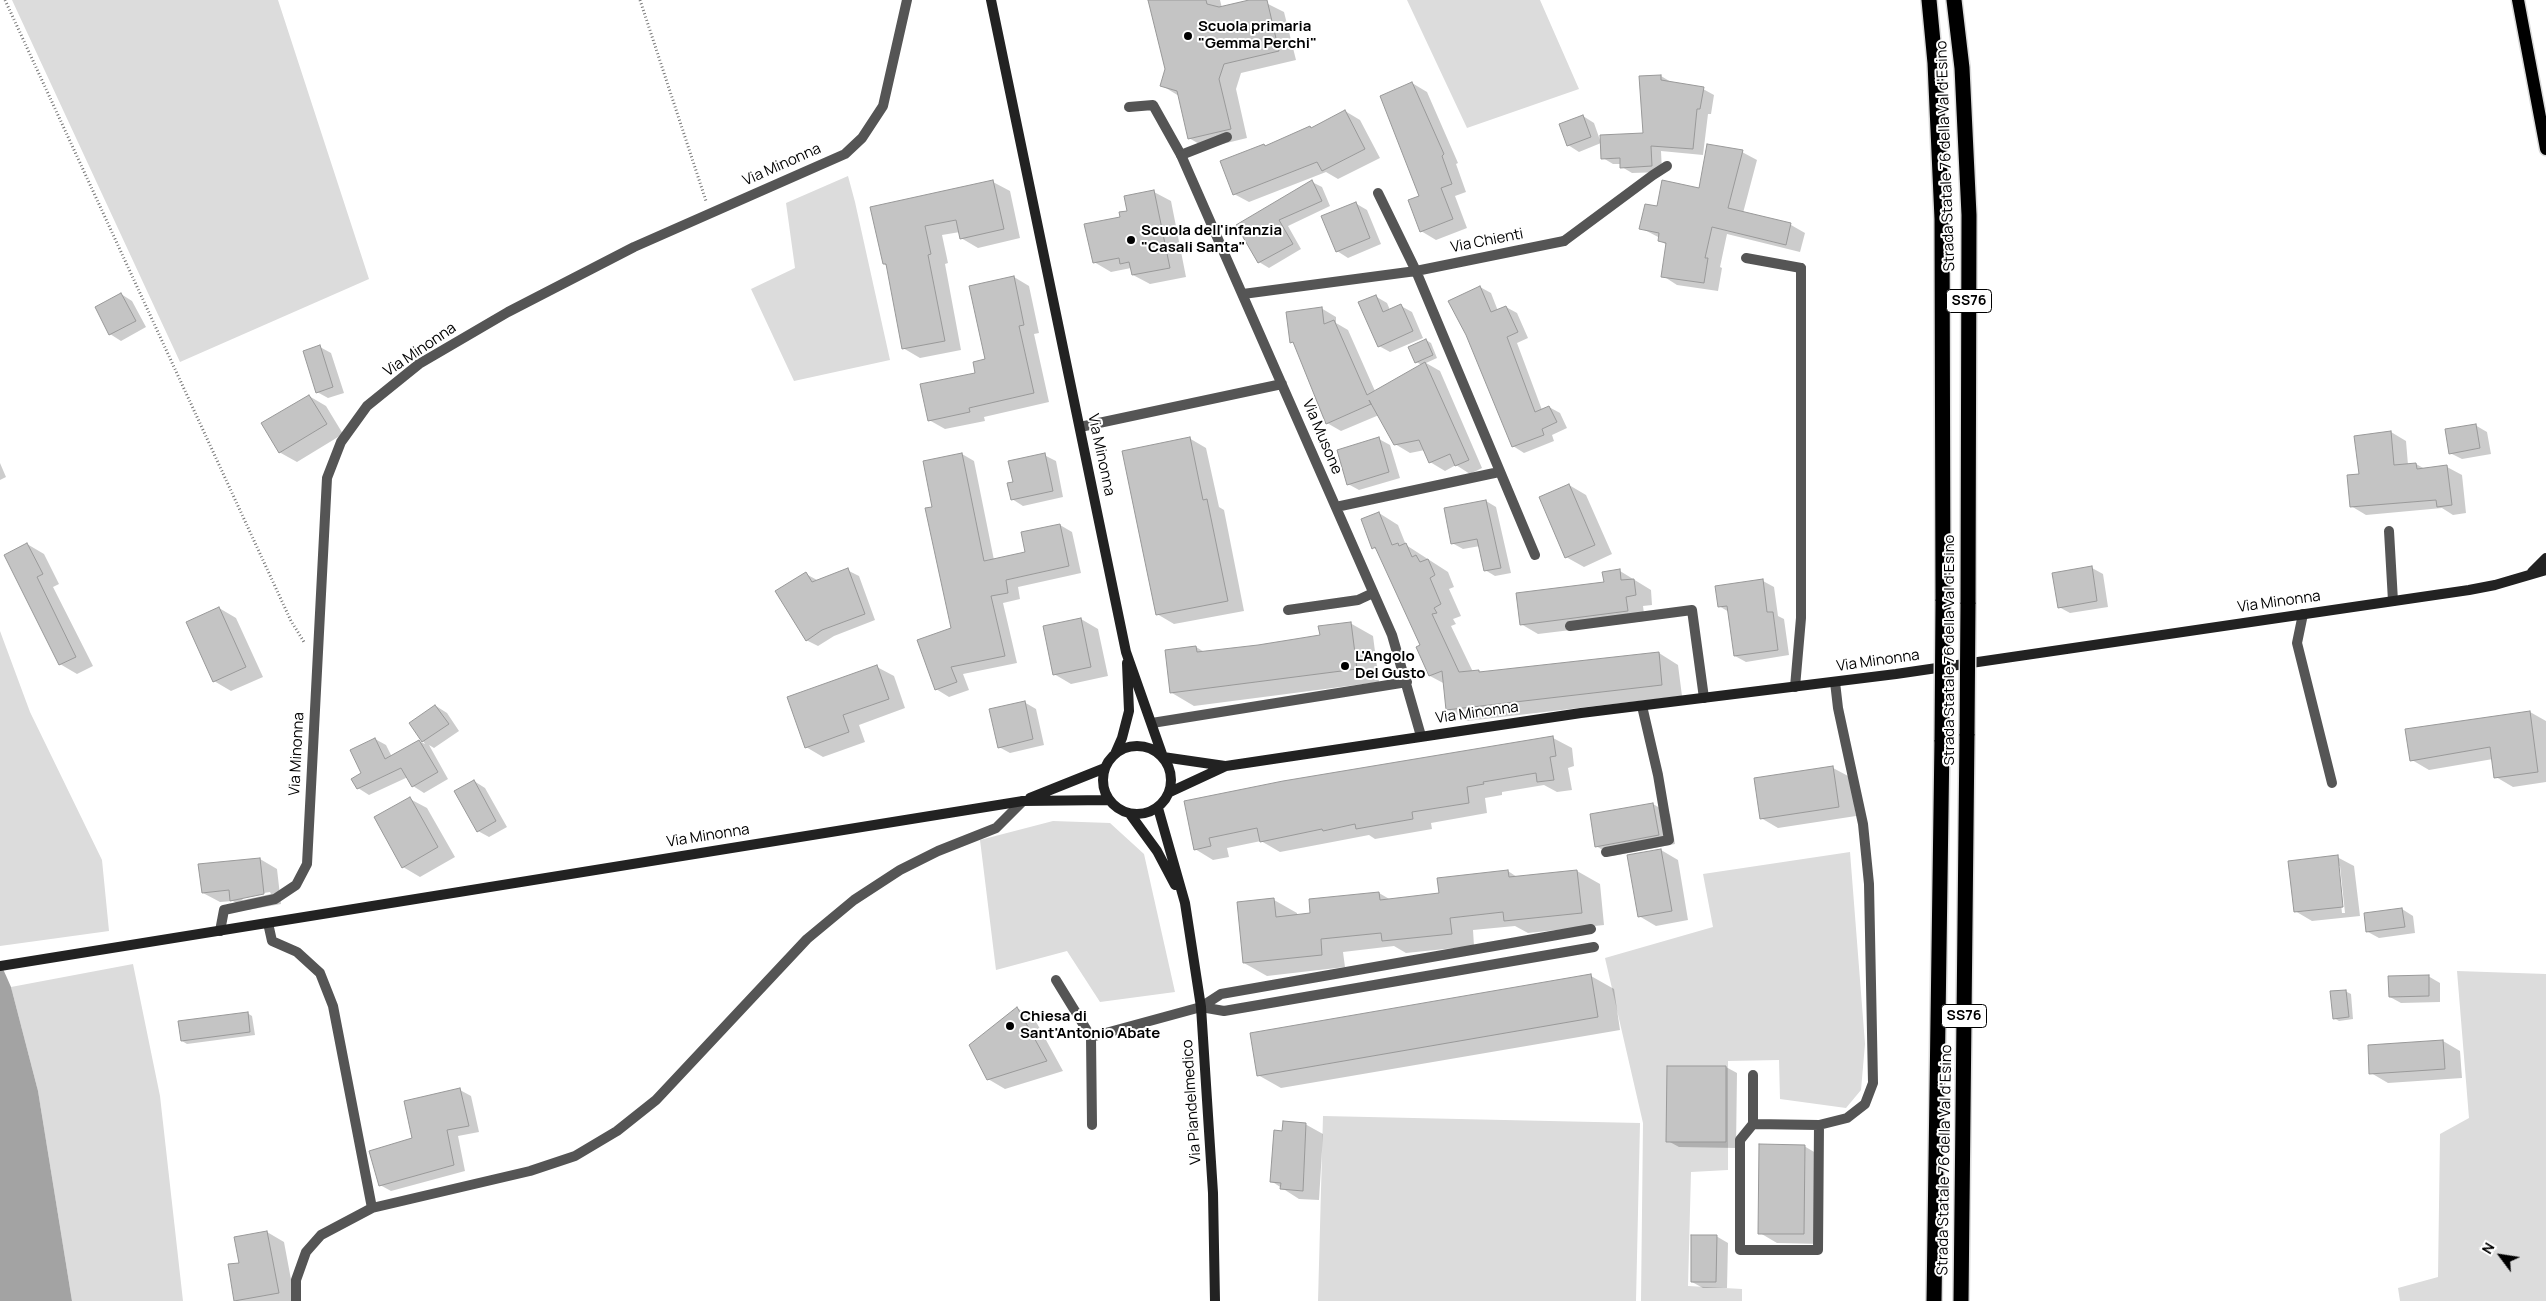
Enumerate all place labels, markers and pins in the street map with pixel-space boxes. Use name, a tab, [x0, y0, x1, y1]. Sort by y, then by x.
place label: Scuola primaria "Gemma Perchi"	[1198, 18, 1317, 53]
marker: Scuola primaria "Gemma Perchi"	[1182, 30, 1194, 42]
place label: Scuola dell'infanzia "Casali Santa"	[1141, 222, 1282, 257]
marker: Scuola dell'infanzia "Casali Santa"	[1125, 234, 1137, 246]
place label: L'Angolo Del Gusto	[1355, 648, 1426, 683]
marker: L'Angolo Del Gusto	[1339, 660, 1351, 672]
place label: Chiesa di Sant'Antonio Abate	[1020, 1008, 1160, 1043]
marker: Chiesa di Sant'Antonio Abate	[1004, 1020, 1016, 1032]

